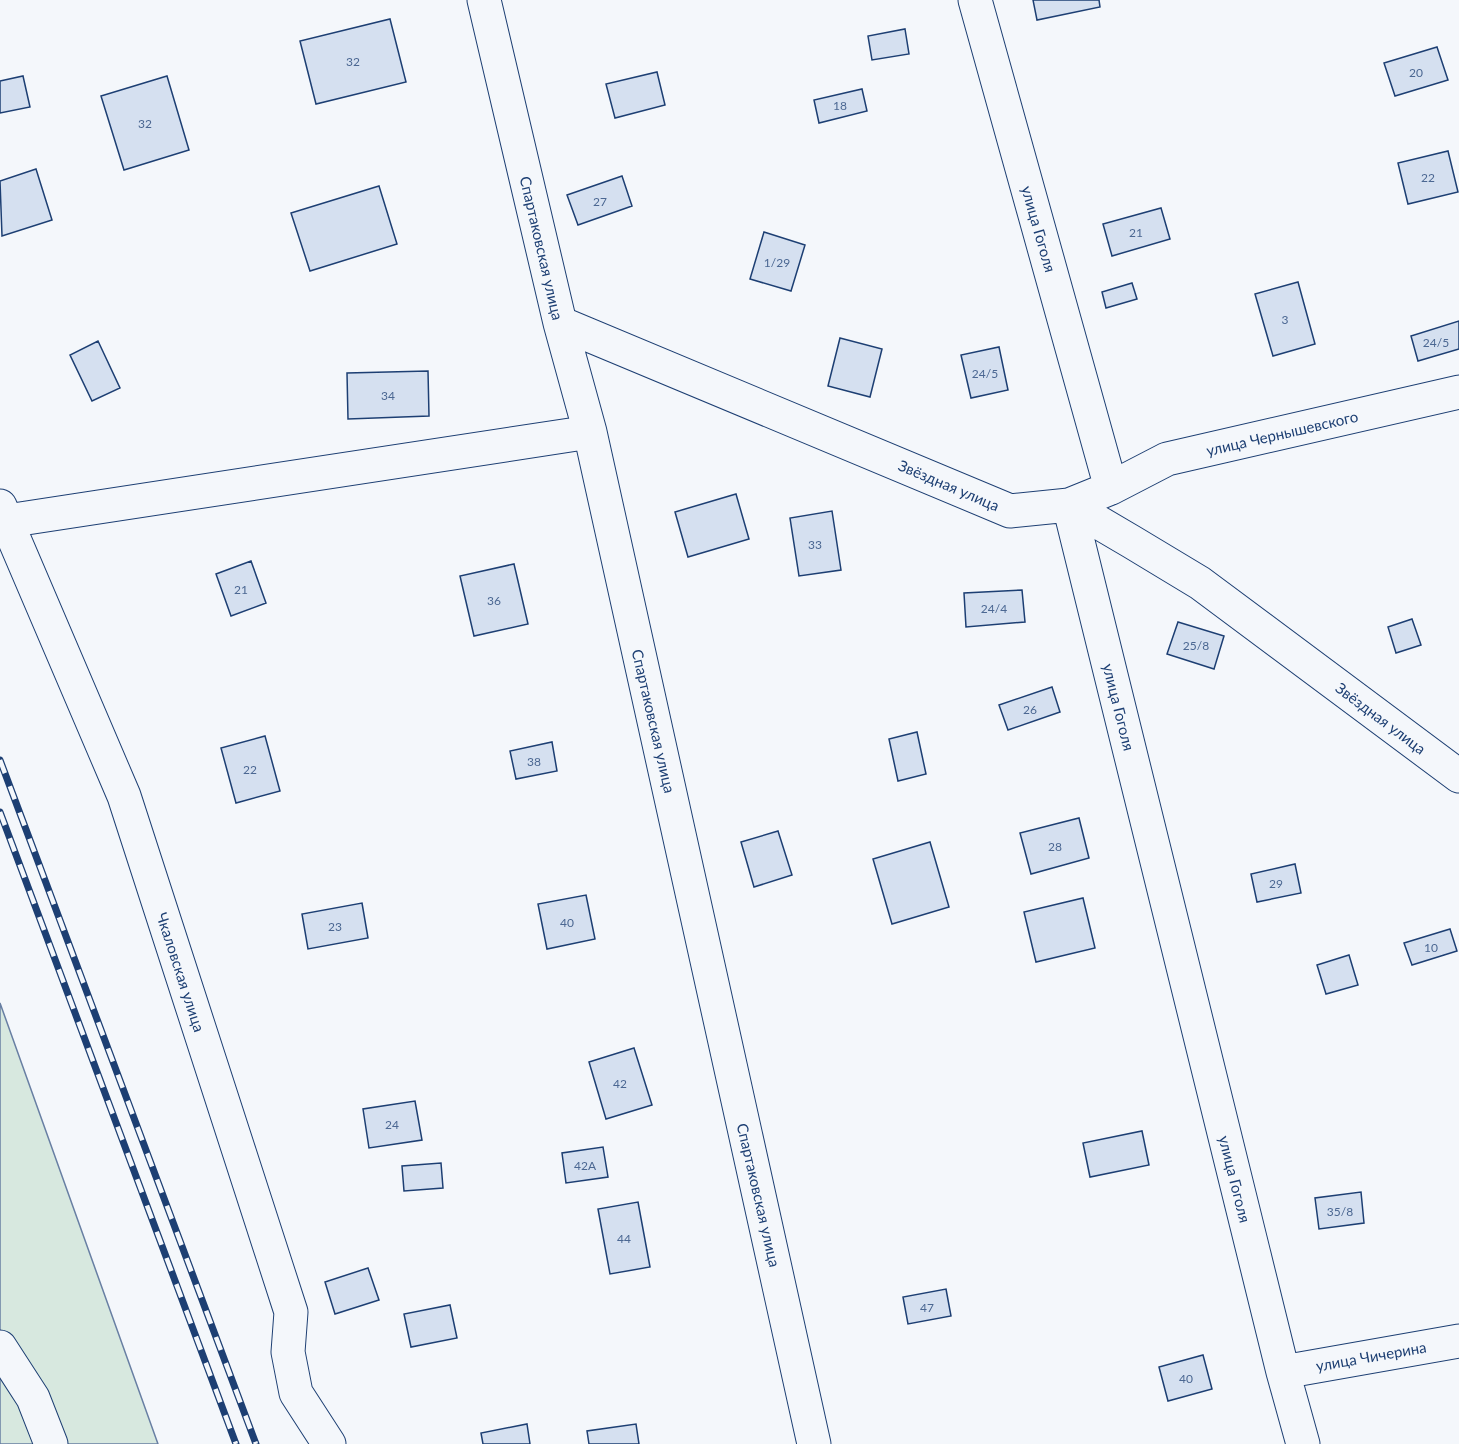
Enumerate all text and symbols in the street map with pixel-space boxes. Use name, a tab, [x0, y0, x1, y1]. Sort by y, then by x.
house number: 32	[346, 54, 360, 69]
house number: 20	[1409, 65, 1423, 80]
house number: 18	[833, 98, 847, 113]
house number: 32	[138, 116, 152, 131]
house number: 22	[1421, 170, 1435, 185]
street label: Спартаковская улица	[517, 174, 567, 322]
street label: улица Гоголя	[1018, 184, 1060, 274]
house number: 27	[593, 194, 607, 209]
house number: 21	[1129, 225, 1143, 240]
house number: 1/29	[764, 255, 790, 270]
house number: 3	[1282, 312, 1289, 327]
house number: 24/5	[1423, 335, 1449, 350]
house number: 24/5	[972, 366, 998, 381]
house number: 34	[381, 388, 395, 403]
street label: улица Чернышевского	[1204, 407, 1360, 459]
street label: Звёздная улица	[896, 456, 1002, 514]
house number: 33	[808, 537, 822, 552]
house number: 21	[234, 582, 248, 597]
house number: 36	[487, 593, 501, 608]
house number: 24/4	[981, 601, 1007, 616]
house number: 25/8	[1183, 638, 1209, 653]
street label: Спартаковская улица	[629, 647, 679, 795]
street label: улица Гоголя	[1099, 662, 1139, 752]
street label: Звёздная улица	[1333, 678, 1429, 758]
house number: 26	[1023, 702, 1037, 717]
house number: 38	[527, 754, 541, 769]
house number: 22	[243, 762, 257, 777]
house number: 28	[1048, 839, 1062, 854]
house number: 29	[1269, 876, 1283, 891]
street label: Чкаловская улица	[153, 910, 209, 1034]
house number: 40	[560, 915, 574, 930]
house number: 23	[328, 919, 342, 934]
house number: 10	[1424, 940, 1438, 955]
house number: 42	[613, 1076, 627, 1091]
house number: 24	[385, 1117, 399, 1132]
street label: Спартаковская улица	[734, 1121, 784, 1269]
street label: улица Гоголя	[1215, 1134, 1255, 1224]
house number: 42А	[574, 1158, 597, 1173]
house number: 35/8	[1327, 1204, 1353, 1219]
house number: 44	[617, 1231, 631, 1246]
house number: 47	[920, 1300, 934, 1315]
street label: улица Чичерина	[1314, 1337, 1428, 1375]
house number: 40	[1179, 1371, 1193, 1386]

